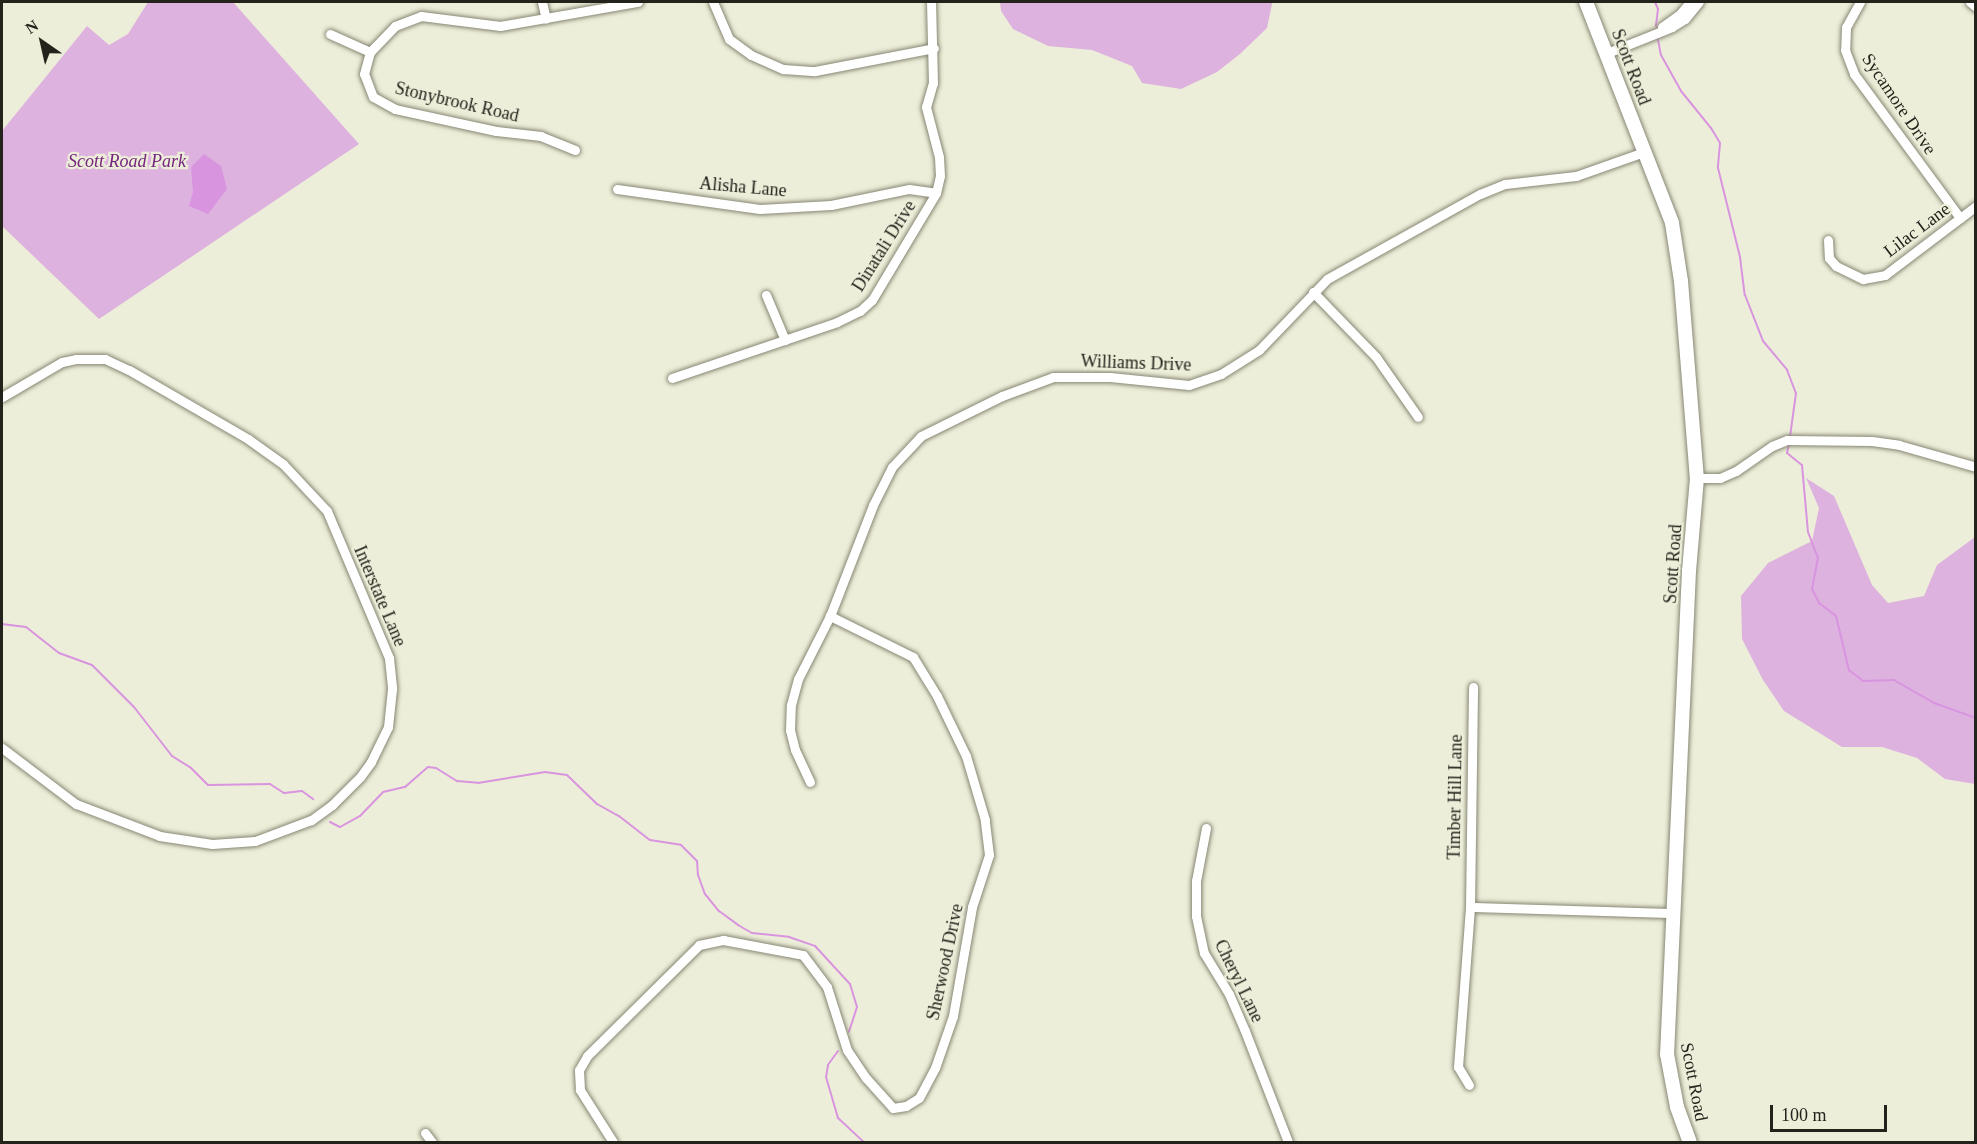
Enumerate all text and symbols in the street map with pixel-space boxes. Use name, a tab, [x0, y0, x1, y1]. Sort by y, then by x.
north arrow	[12, 12, 72, 72]
text: N	[22, 16, 41, 37]
street label: Scott Road	[1607, 26, 1655, 108]
street label: Sycamore Drive	[1857, 49, 1941, 159]
street label: Stonybrook Road	[393, 77, 521, 127]
park label: Scott Road Park	[68, 150, 186, 172]
street label: Alisha Lane	[698, 172, 788, 202]
street label: Dinatali Drive	[847, 196, 921, 296]
street label: Lilac Lane	[1880, 198, 1954, 262]
street label: Williams Drive	[1080, 350, 1192, 376]
street label: Scott Road	[1659, 524, 1687, 604]
street label: Interstate Lane	[349, 542, 411, 650]
street label: Timber Hill Lane	[1443, 734, 1467, 860]
street label: Sherwood Drive	[922, 902, 968, 1022]
street label: Cheryl Lane	[1210, 936, 1268, 1026]
street label: Scott Road	[1676, 1041, 1712, 1123]
scale bar	[1773, 1093, 1890, 1131]
text: 100 m	[1781, 1105, 1827, 1125]

